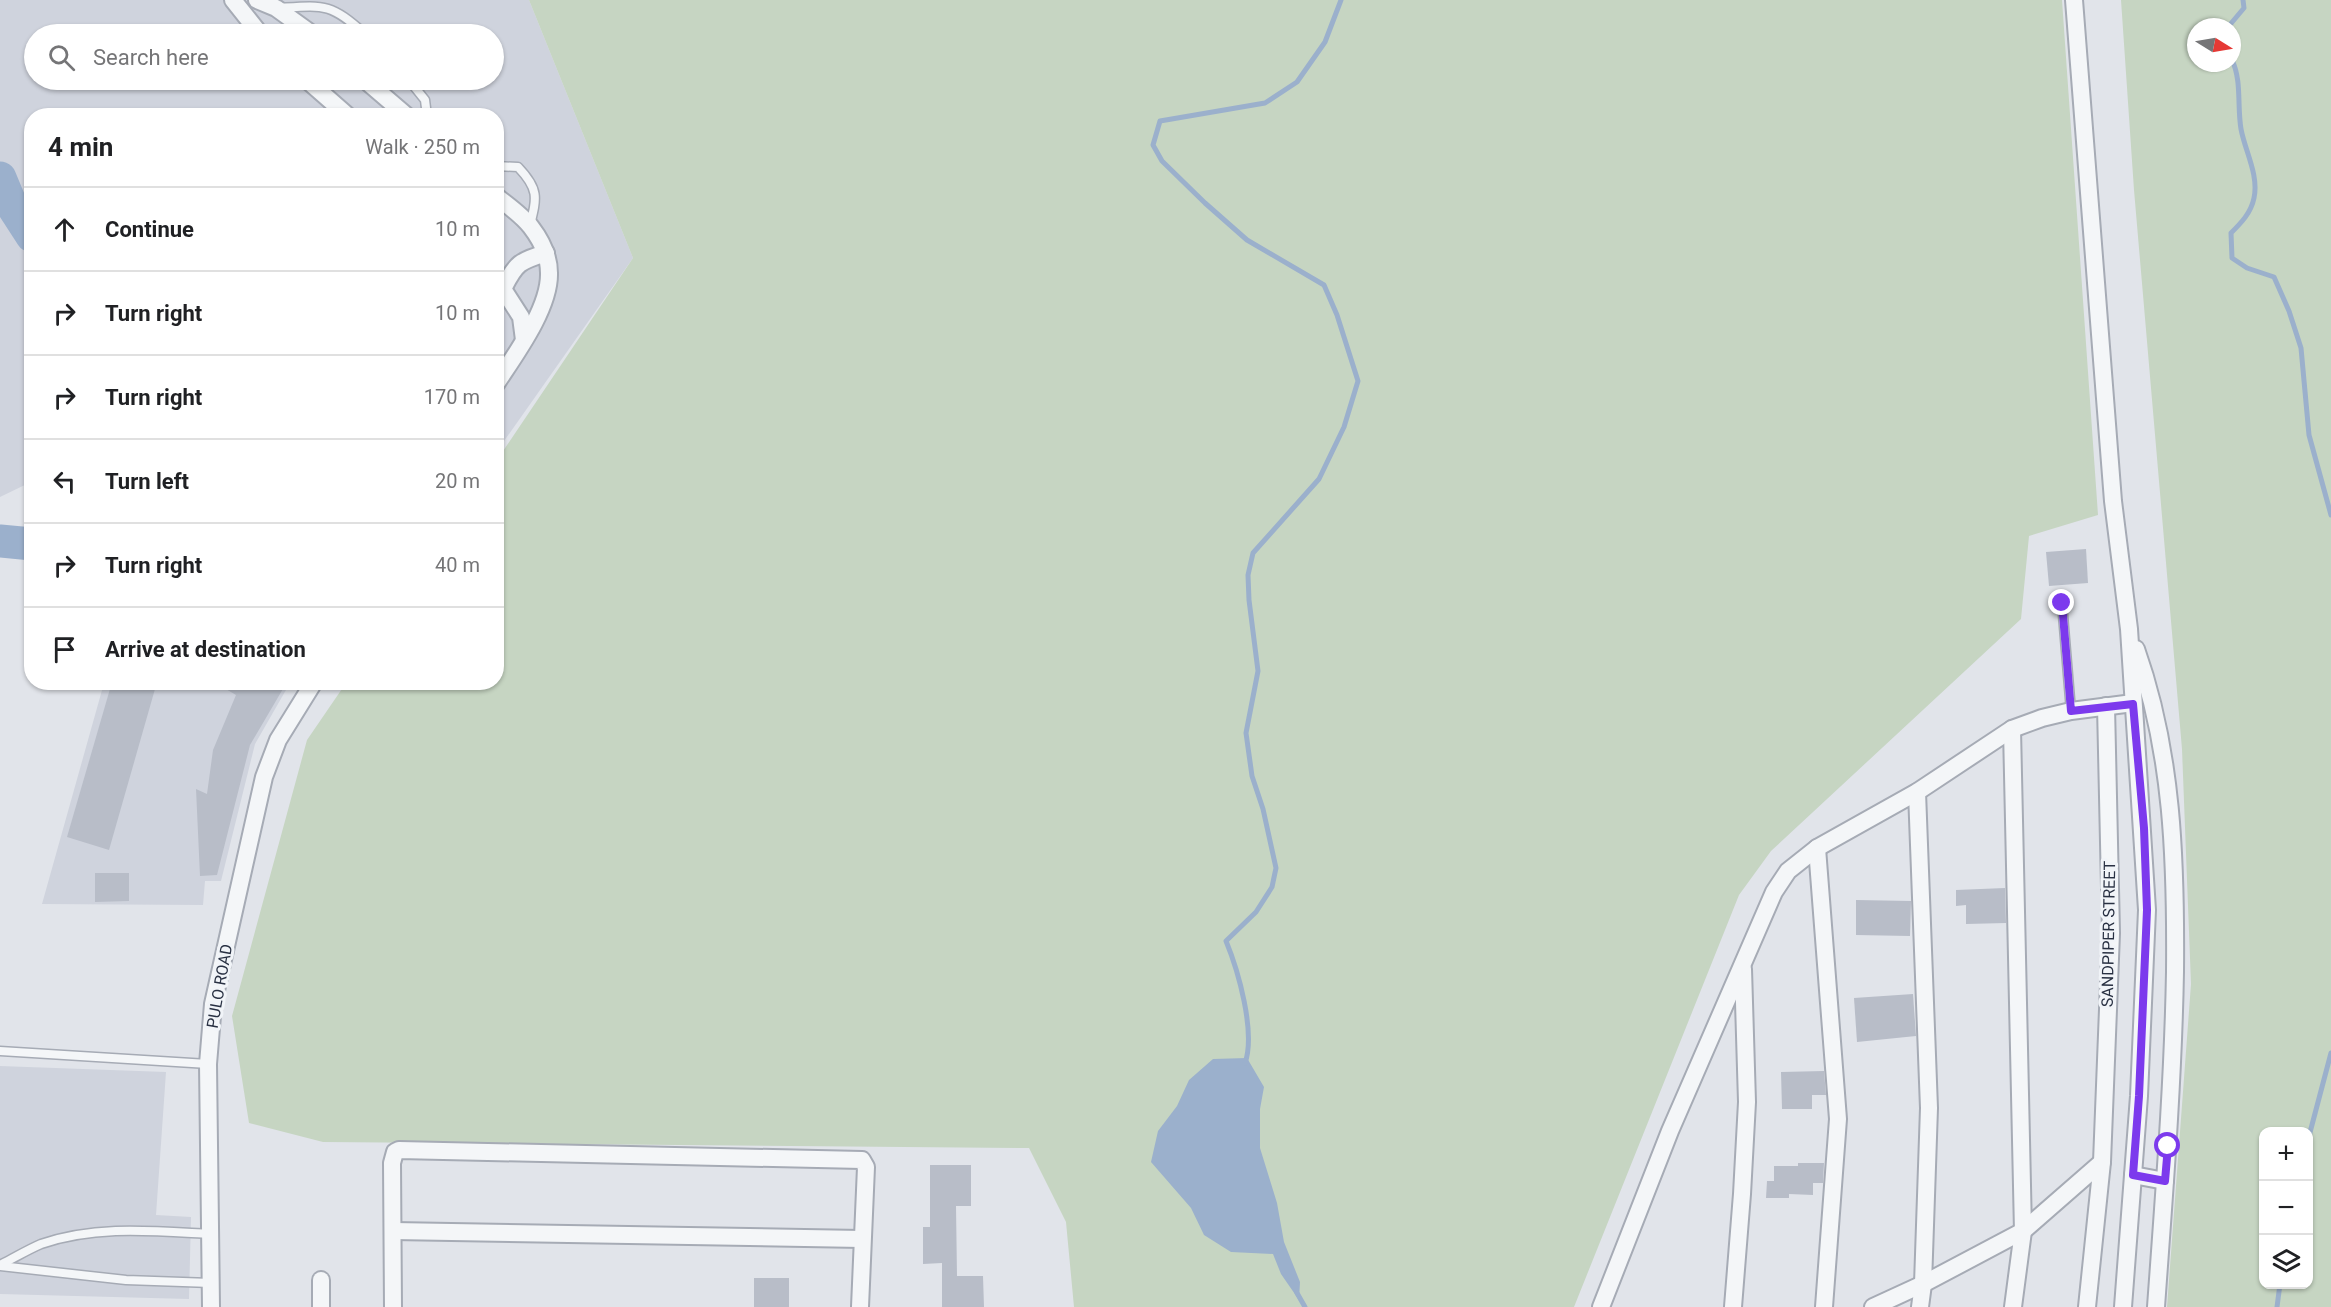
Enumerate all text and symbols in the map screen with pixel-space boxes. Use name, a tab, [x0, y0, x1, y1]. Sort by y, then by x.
north arrow	[2187, 18, 2241, 72]
search box	[24, 24, 504, 90]
icon: search	[45, 41, 78, 74]
text: Search here	[93, 45, 209, 70]
text: 4 min	[48, 132, 113, 162]
text: Walk · 250 m	[365, 135, 480, 159]
icon: ahead	[48, 213, 81, 246]
text: Continue	[105, 217, 194, 242]
text: 10 m	[435, 217, 480, 241]
icon: right	[48, 297, 81, 330]
text: Turn right	[105, 301, 202, 326]
text: 10 m	[435, 301, 480, 325]
icon: right	[48, 381, 81, 414]
text: Turn right	[105, 385, 202, 410]
text: 170 m	[424, 385, 480, 409]
icon: left	[48, 465, 81, 498]
text: Turn left	[105, 469, 189, 494]
text: 20 m	[435, 469, 480, 493]
icon: right	[48, 549, 81, 582]
text: Turn right	[105, 553, 202, 578]
text: 40 m	[435, 553, 480, 577]
route end	[2048, 589, 2074, 615]
icon: arrive	[48, 633, 81, 666]
text: Arrive at destination	[105, 637, 306, 662]
street label: SANDPIPER STREET	[2098, 860, 2119, 1007]
street label: PULO ROAD	[203, 942, 236, 1030]
map controls	[2259, 1127, 2313, 1289]
button: +	[2259, 1127, 2313, 1181]
route start	[2154, 1132, 2180, 1158]
button: −	[2259, 1181, 2313, 1235]
button: layers	[2259, 1235, 2313, 1289]

